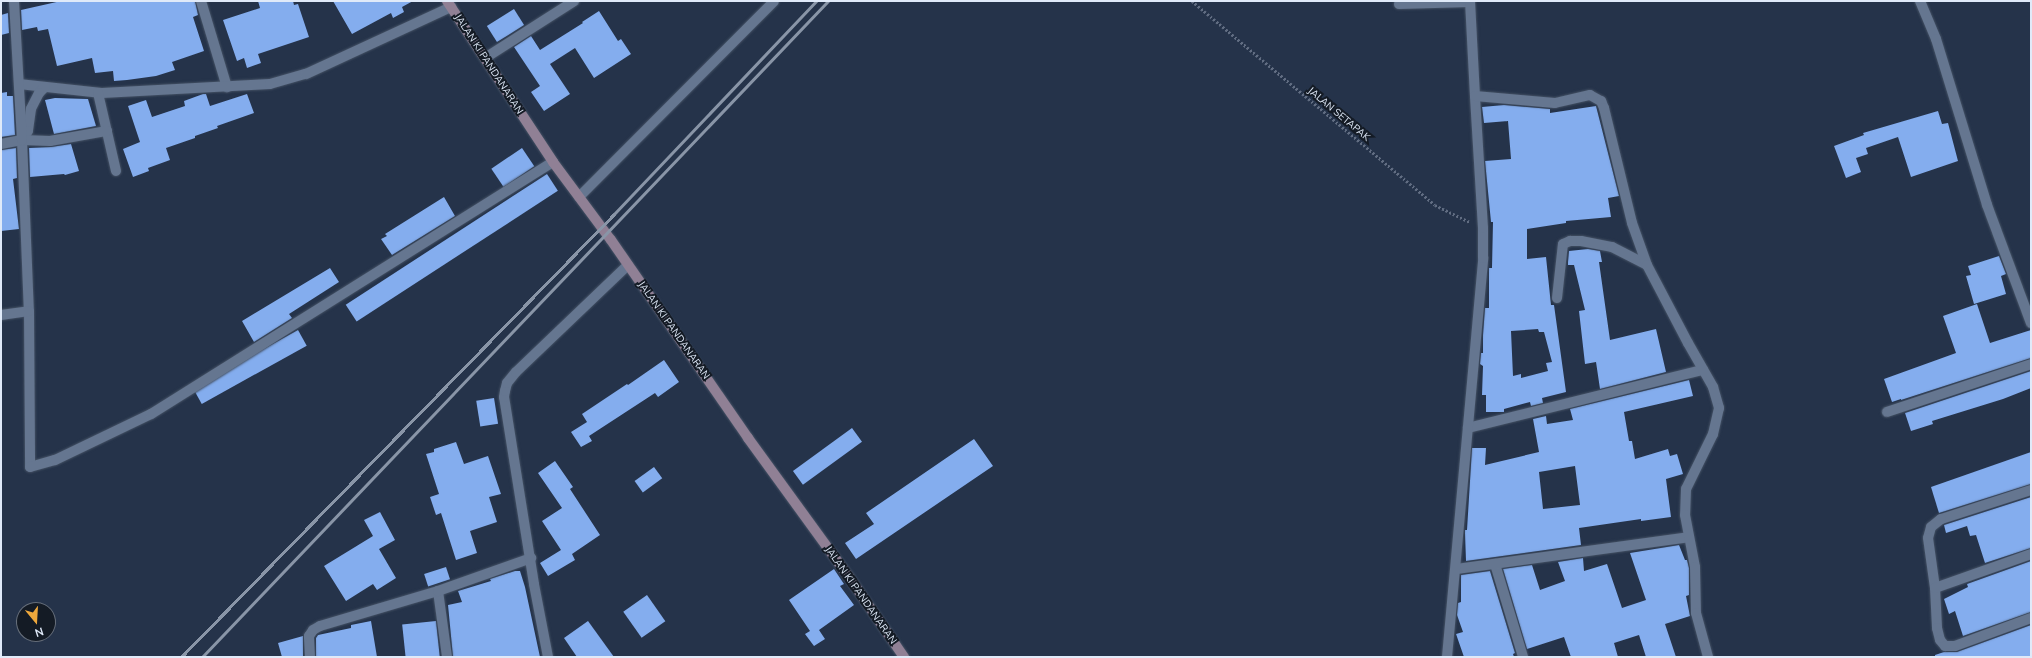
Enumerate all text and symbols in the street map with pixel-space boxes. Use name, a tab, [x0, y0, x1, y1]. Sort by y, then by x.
street label: JALAN KI PANDANARAN	[452, 12, 526, 116]
street label: JALAN SETAPAK	[1305, 85, 1373, 143]
street label: JALAN KI PANDANARAN	[636, 279, 712, 381]
street label: JALAN KI PANDANARAN	[823, 544, 899, 646]
north arrow	[16, 602, 56, 642]
text: N	[33, 625, 46, 640]

